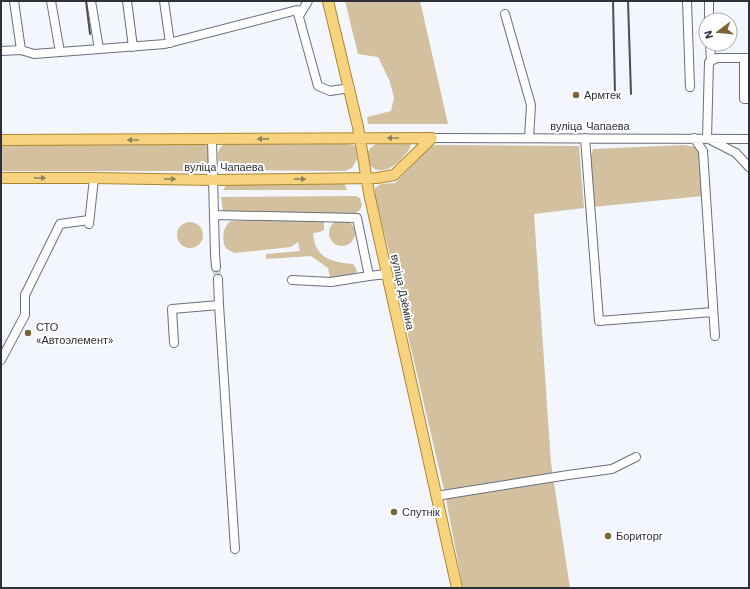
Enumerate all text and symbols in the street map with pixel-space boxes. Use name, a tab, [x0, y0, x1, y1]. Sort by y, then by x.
north arrow	[698, 12, 738, 52]
text: N	[701, 29, 716, 40]
place label: Армтек	[584, 89, 621, 102]
marker: Армтек	[571, 90, 581, 100]
street label: вуліца Чапаева	[550, 120, 631, 133]
one-way arrow	[386, 135, 399, 141]
one-way arrow	[256, 136, 269, 142]
one-way arrow	[126, 137, 139, 143]
street label: вуліца Чапаева	[184, 161, 265, 174]
one-way arrow	[34, 175, 47, 181]
one-way arrow	[294, 175, 306, 182]
one-way arrow	[164, 176, 177, 182]
street label: вуліца Дзёміна	[388, 253, 417, 332]
place label: СТО «Автоэлемент»	[36, 321, 114, 347]
marker: СТО «Автоэлемент»	[23, 328, 33, 338]
place label: Спутнік	[402, 506, 440, 519]
marker: Спутнік	[389, 507, 399, 517]
place label: Бориторг	[616, 530, 663, 543]
marker: Бориторг	[603, 531, 613, 541]

